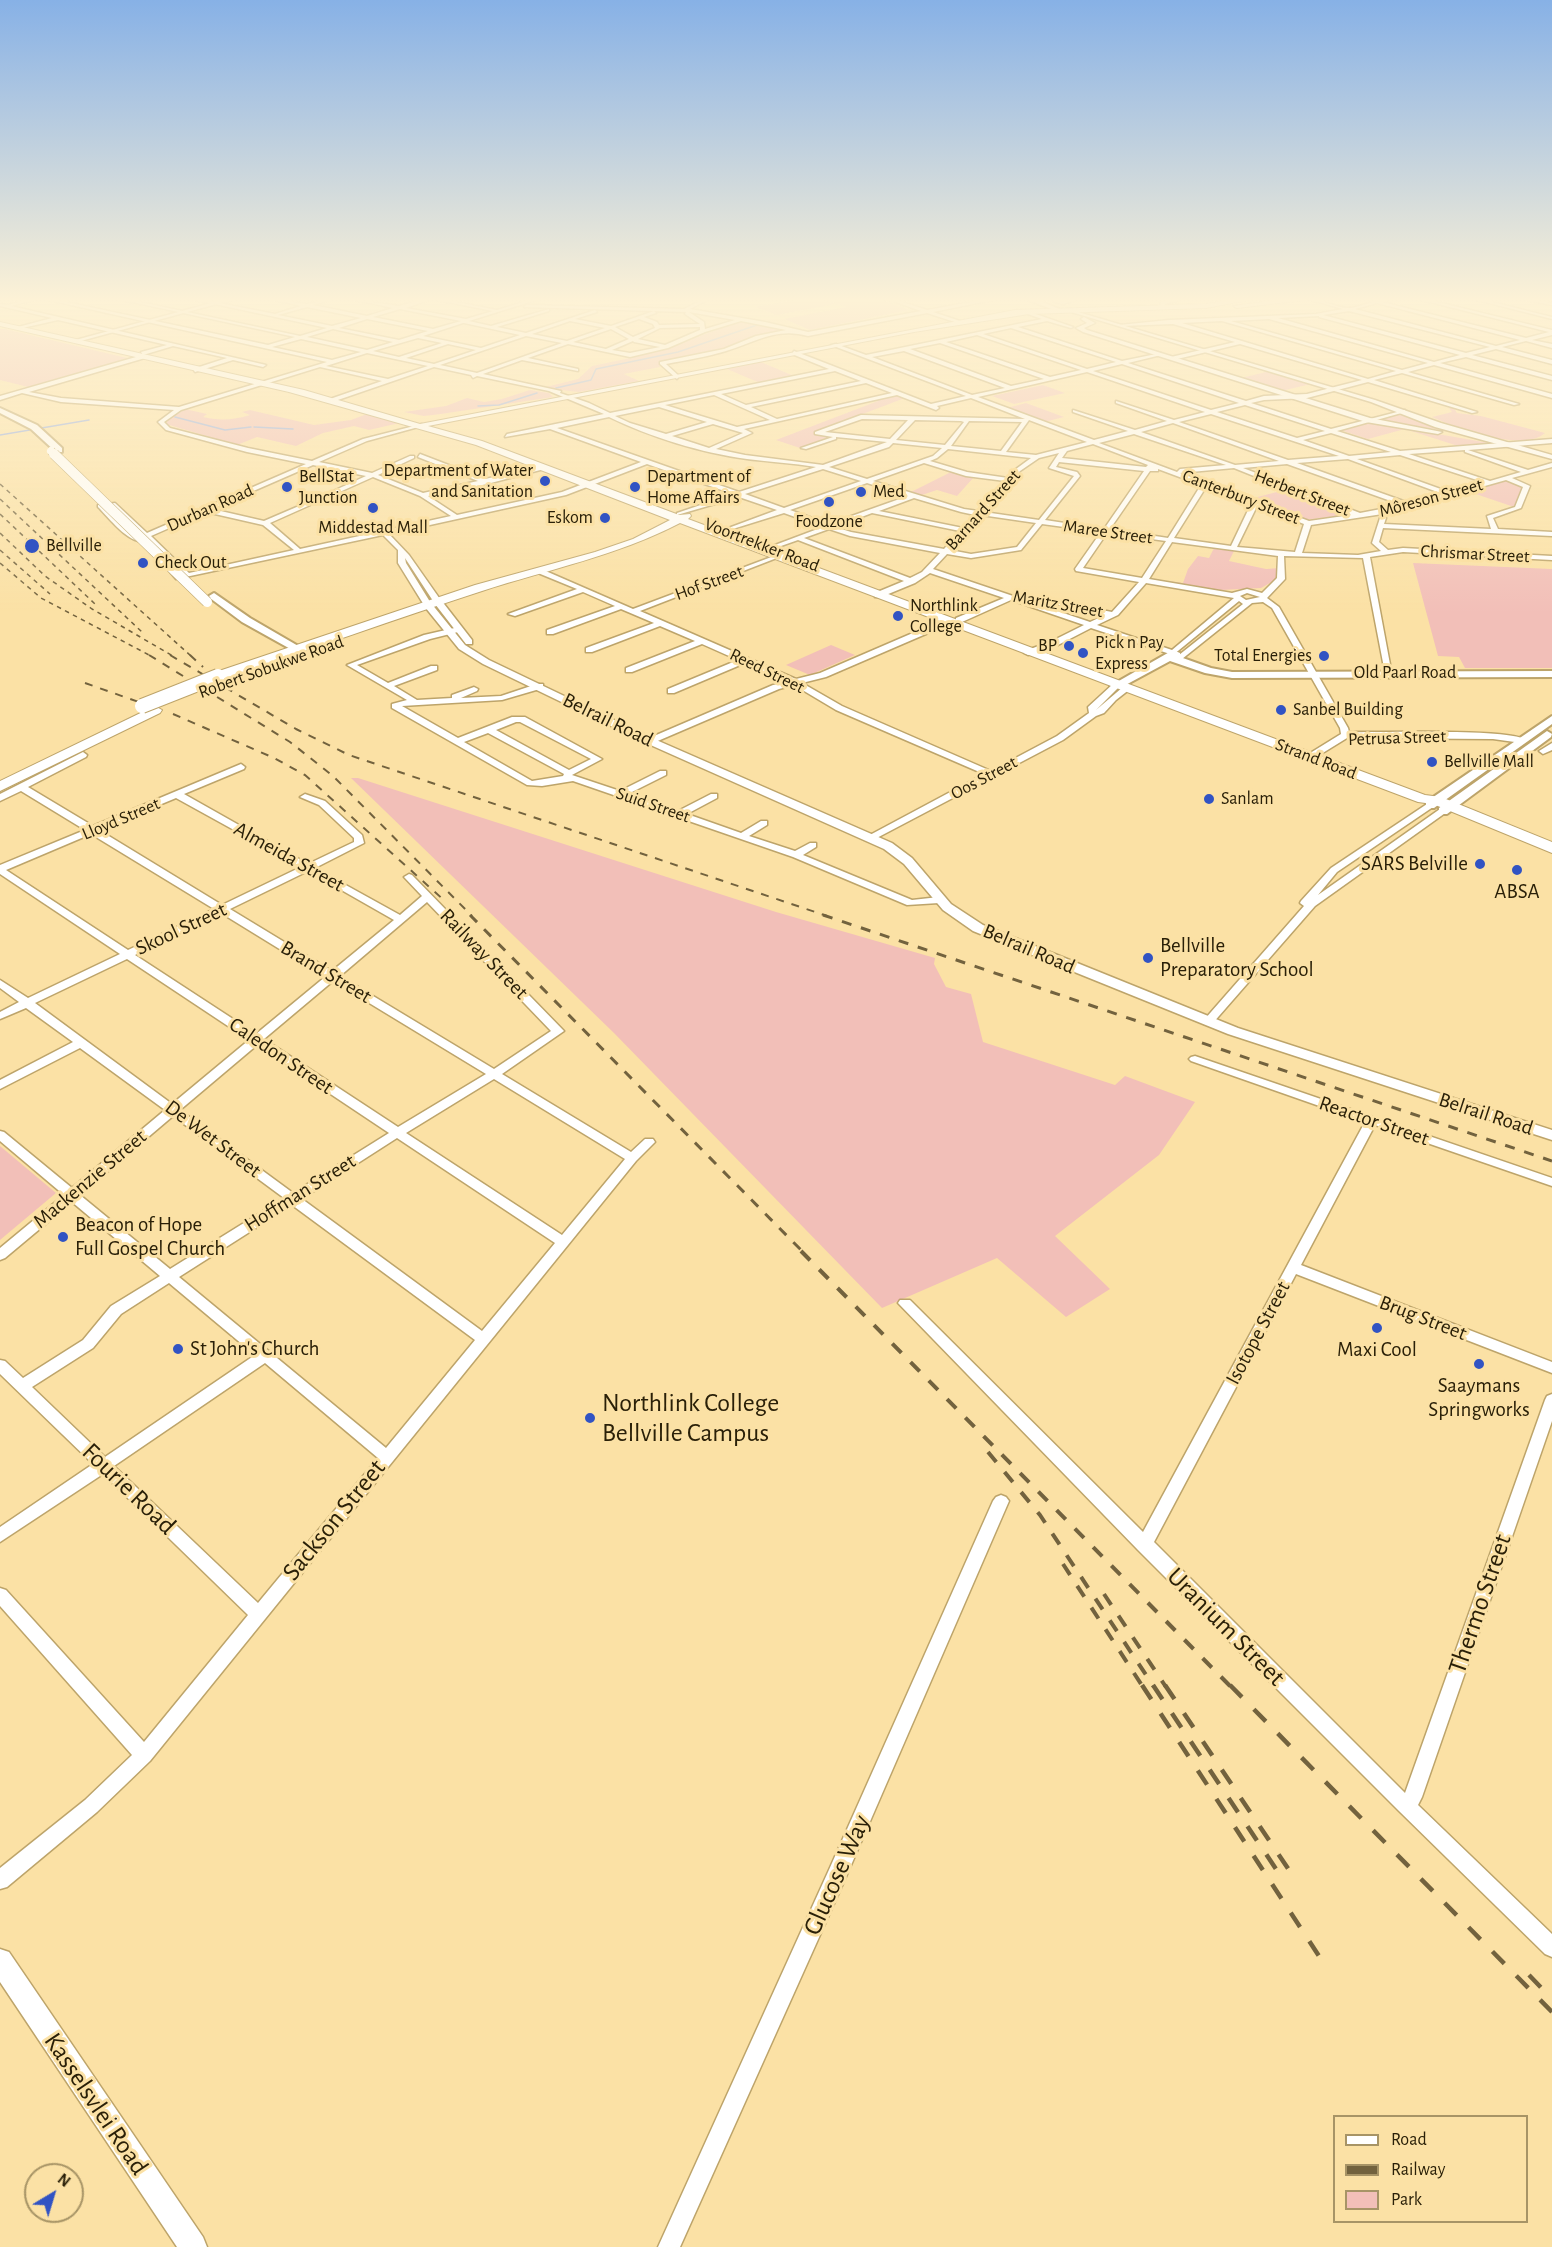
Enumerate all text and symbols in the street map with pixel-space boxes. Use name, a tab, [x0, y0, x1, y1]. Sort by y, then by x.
place label: Department of Water and Sanitation	[384, 460, 533, 502]
street label: Barnard Street	[941, 465, 1025, 555]
street label: Canterbury Street	[1179, 465, 1303, 529]
street label: Herbert Street	[1251, 465, 1353, 521]
place label: BellStat Junction	[299, 466, 358, 508]
place label: Department of Home Affairs	[647, 466, 750, 508]
marker: Department of Water and Sanitation	[538, 474, 552, 488]
street label: Môreson Street	[1377, 474, 1485, 522]
street label: Durban Road	[164, 479, 256, 537]
marker: BellStat Junction	[280, 480, 294, 494]
marker: Department of Home Affairs	[628, 480, 642, 494]
place label: Med	[873, 481, 904, 503]
marker: Med	[854, 485, 868, 499]
marker: Foodzone	[822, 495, 836, 509]
marker: Middestad Mall	[366, 501, 380, 515]
place label: Eskom	[547, 507, 593, 529]
marker: Eskom	[598, 511, 612, 525]
place label: Foodzone	[795, 511, 863, 533]
street label: Voortrekker Road	[701, 513, 823, 577]
street label: Maree Street	[1062, 515, 1154, 549]
place label: Middestad Mall	[318, 517, 428, 539]
place label: Bellville	[46, 535, 102, 557]
marker: Bellville	[23, 537, 41, 555]
street label: Chrismar Street	[1420, 540, 1530, 568]
place label: Check Out	[155, 552, 226, 574]
marker: Check Out	[136, 556, 150, 570]
street label: Hof Street	[672, 561, 746, 605]
street label: Maritz Street	[1011, 585, 1105, 623]
place label: Northlink College	[910, 595, 978, 638]
marker: Northlink College	[891, 609, 905, 623]
street label: Robert Sobukwe Road	[196, 631, 346, 703]
place label: Pick n Pay Express	[1095, 632, 1164, 674]
place label: BP	[1038, 635, 1057, 657]
marker: BP	[1062, 639, 1076, 653]
street label: Reed Street	[726, 644, 808, 698]
place label: Total Energies	[1214, 645, 1312, 667]
marker: Pick n Pay Express	[1076, 646, 1090, 660]
marker: Total Energies	[1317, 649, 1331, 663]
street label: Old Paarl Road	[1354, 662, 1456, 684]
street label: Belrail Road	[559, 687, 657, 753]
place label: Sanbel Building	[1293, 699, 1403, 721]
marker: Sanbel Building	[1274, 703, 1288, 717]
street label: Petrusa Street	[1348, 725, 1446, 751]
street label: Strand Road	[1272, 734, 1360, 784]
street label: Oos Street	[947, 751, 1021, 805]
place label: Bellville Mall	[1444, 751, 1534, 773]
marker: Bellville Mall	[1425, 755, 1439, 769]
street label: Suid Street	[613, 782, 693, 828]
place label: Sanlam	[1221, 788, 1274, 810]
marker: Sanlam	[1202, 792, 1216, 806]
street label: Lloyd Street	[79, 793, 163, 845]
street label: Almeida Street	[229, 816, 349, 898]
place label: SARS Belville	[1361, 851, 1468, 877]
marker: SARS Belville	[1473, 857, 1487, 871]
marker: ABSA	[1510, 863, 1524, 877]
place label: ABSA	[1494, 879, 1540, 905]
street label: Skool Street	[131, 897, 231, 961]
street label: Railway Street	[435, 903, 533, 1005]
street label: Belrail Road	[979, 918, 1079, 980]
place label: Bellville Preparatory School	[1160, 933, 1314, 983]
street label: Brand Street	[276, 935, 376, 1009]
marker: Bellville Preparatory School	[1141, 951, 1155, 965]
street label: Caledon Street	[224, 1012, 338, 1100]
street label: Belrail Road	[1436, 1087, 1536, 1141]
street label: Reactor Street	[1316, 1090, 1432, 1152]
street label: De Wet Street	[160, 1095, 266, 1183]
street label: Mackenzie Street	[28, 1124, 152, 1234]
street label: Hoffman Street	[240, 1149, 360, 1237]
place label: Beacon of Hope Full Gospel Church	[75, 1212, 225, 1262]
marker: Beacon of Hope Full Gospel Church	[56, 1230, 70, 1244]
street label: Isotope Street	[1220, 1277, 1296, 1389]
street label: Brug Street	[1376, 1290, 1470, 1346]
marker: Maxi Cool	[1370, 1321, 1384, 1335]
place label: St John's Church	[190, 1336, 320, 1362]
place label: Maxi Cool	[1337, 1337, 1417, 1363]
marker: St John's Church	[171, 1342, 185, 1356]
marker: Saaymans Springworks	[1472, 1357, 1486, 1371]
place label: Saaymans Springworks	[1428, 1373, 1530, 1423]
place label: Northlink College Bellville Campus	[602, 1387, 779, 1448]
marker: Northlink College Bellville Campus	[583, 1411, 597, 1425]
street label: Fourie Road	[75, 1437, 183, 1541]
street label: Sackson Street	[276, 1453, 392, 1587]
street label: Thermo Street	[1442, 1530, 1518, 1678]
street label: Uranium Street	[1160, 1561, 1292, 1693]
street label: Glucose Way	[797, 1810, 877, 1940]
street label: Kasselsvlei Road	[37, 2027, 155, 2181]
legend	[1333, 2115, 1528, 2223]
text: Road	[1391, 2131, 1427, 2149]
text: Railway	[1391, 2161, 1445, 2179]
north arrow	[24, 2163, 84, 2223]
text: N	[55, 2171, 73, 2190]
text: Park	[1391, 2191, 1422, 2209]

